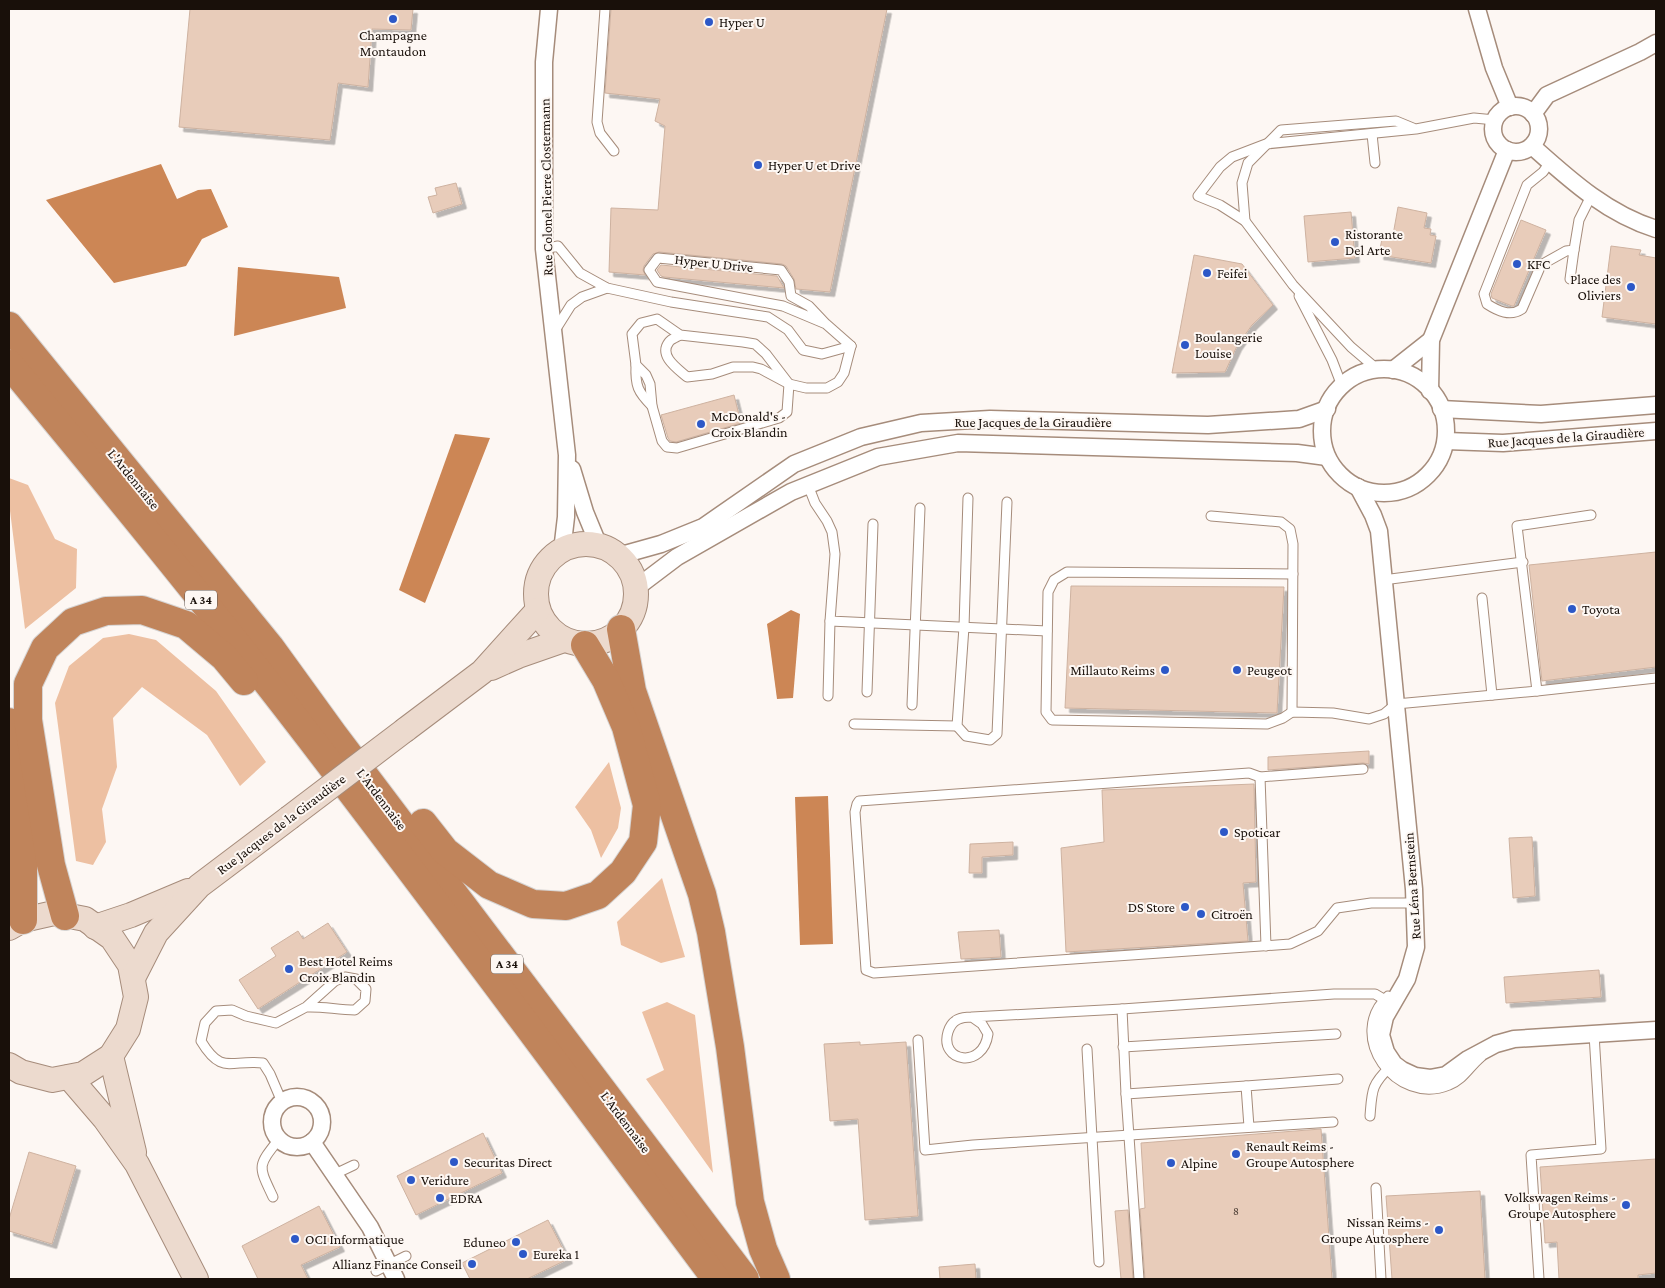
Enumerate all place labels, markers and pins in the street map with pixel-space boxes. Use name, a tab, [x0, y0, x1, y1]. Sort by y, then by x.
marker: Champagne Montaudon	[387, 13, 399, 25]
place label: Hyper U	[719, 14, 765, 30]
marker: Hyper U	[703, 16, 715, 28]
place label: Champagne Montaudon	[359, 27, 427, 59]
place label: Hyper U et Drive	[768, 157, 860, 173]
marker: Hyper U et Drive	[752, 159, 764, 171]
place label: Ristorante Del Arte	[1345, 226, 1403, 258]
marker: Ristorante Del Arte	[1329, 236, 1341, 248]
place label: KFC	[1527, 256, 1550, 272]
marker: KFC	[1511, 258, 1523, 270]
place label: Feifei	[1217, 265, 1248, 281]
marker: Feifei	[1201, 267, 1213, 279]
place label: Place des Oliviers	[1570, 271, 1621, 303]
marker: Place des Oliviers	[1625, 281, 1637, 293]
place label: Boulangerie Louise	[1195, 329, 1262, 361]
marker: Boulangerie Louise	[1179, 339, 1191, 351]
place label: McDonald's - Croix Blandin	[711, 408, 788, 440]
marker: McDonald's - Croix Blandin	[695, 418, 707, 430]
place label: Toyota	[1582, 601, 1621, 617]
marker: Toyota	[1566, 603, 1578, 615]
place label: Millauto Reims	[1070, 662, 1155, 678]
place label: Peugeot	[1247, 662, 1292, 678]
marker: Millauto Reims	[1159, 664, 1171, 676]
marker: Peugeot	[1231, 664, 1243, 676]
place label: Spoticar	[1234, 824, 1280, 840]
marker: Spoticar	[1218, 826, 1230, 838]
place label: DS Store	[1128, 899, 1175, 915]
marker: DS Store	[1179, 901, 1191, 913]
place label: Citroën	[1211, 906, 1253, 922]
marker: Citroën	[1195, 908, 1207, 920]
place label: Best Hotel Reims Croix Blandin	[299, 953, 393, 985]
marker: Best Hotel Reims Croix Blandin	[283, 963, 295, 975]
place label: Renault Reims - Groupe Autosphere	[1246, 1138, 1354, 1170]
marker: Renault Reims - Groupe Autosphere	[1230, 1148, 1242, 1160]
place label: Securitas Direct	[464, 1154, 552, 1170]
place label: Alpine	[1181, 1155, 1217, 1171]
marker: Securitas Direct	[448, 1156, 460, 1168]
marker: Alpine	[1165, 1157, 1177, 1169]
place label: Veridure	[421, 1172, 469, 1188]
marker: Veridure	[405, 1174, 417, 1186]
place label: Volkswagen Reims - Groupe Autosphere	[1504, 1189, 1616, 1221]
place label: EDRA	[450, 1190, 482, 1206]
marker: EDRA	[434, 1192, 446, 1204]
marker: Volkswagen Reims - Groupe Autosphere	[1620, 1199, 1632, 1211]
place label: Nissan Reims - Groupe Autosphere	[1321, 1214, 1429, 1246]
marker: Nissan Reims - Groupe Autosphere	[1433, 1224, 1445, 1236]
place label: OCI Informatique	[305, 1231, 404, 1247]
marker: OCI Informatique	[289, 1233, 301, 1245]
place label: Eduneo	[463, 1234, 506, 1250]
marker: Eduneo	[510, 1236, 522, 1248]
place label: Eureka 1	[533, 1246, 579, 1262]
marker: Eureka 1	[517, 1248, 529, 1260]
place label: Allianz Finance Conseil	[332, 1256, 462, 1272]
marker: Allianz Finance Conseil	[466, 1258, 478, 1270]

